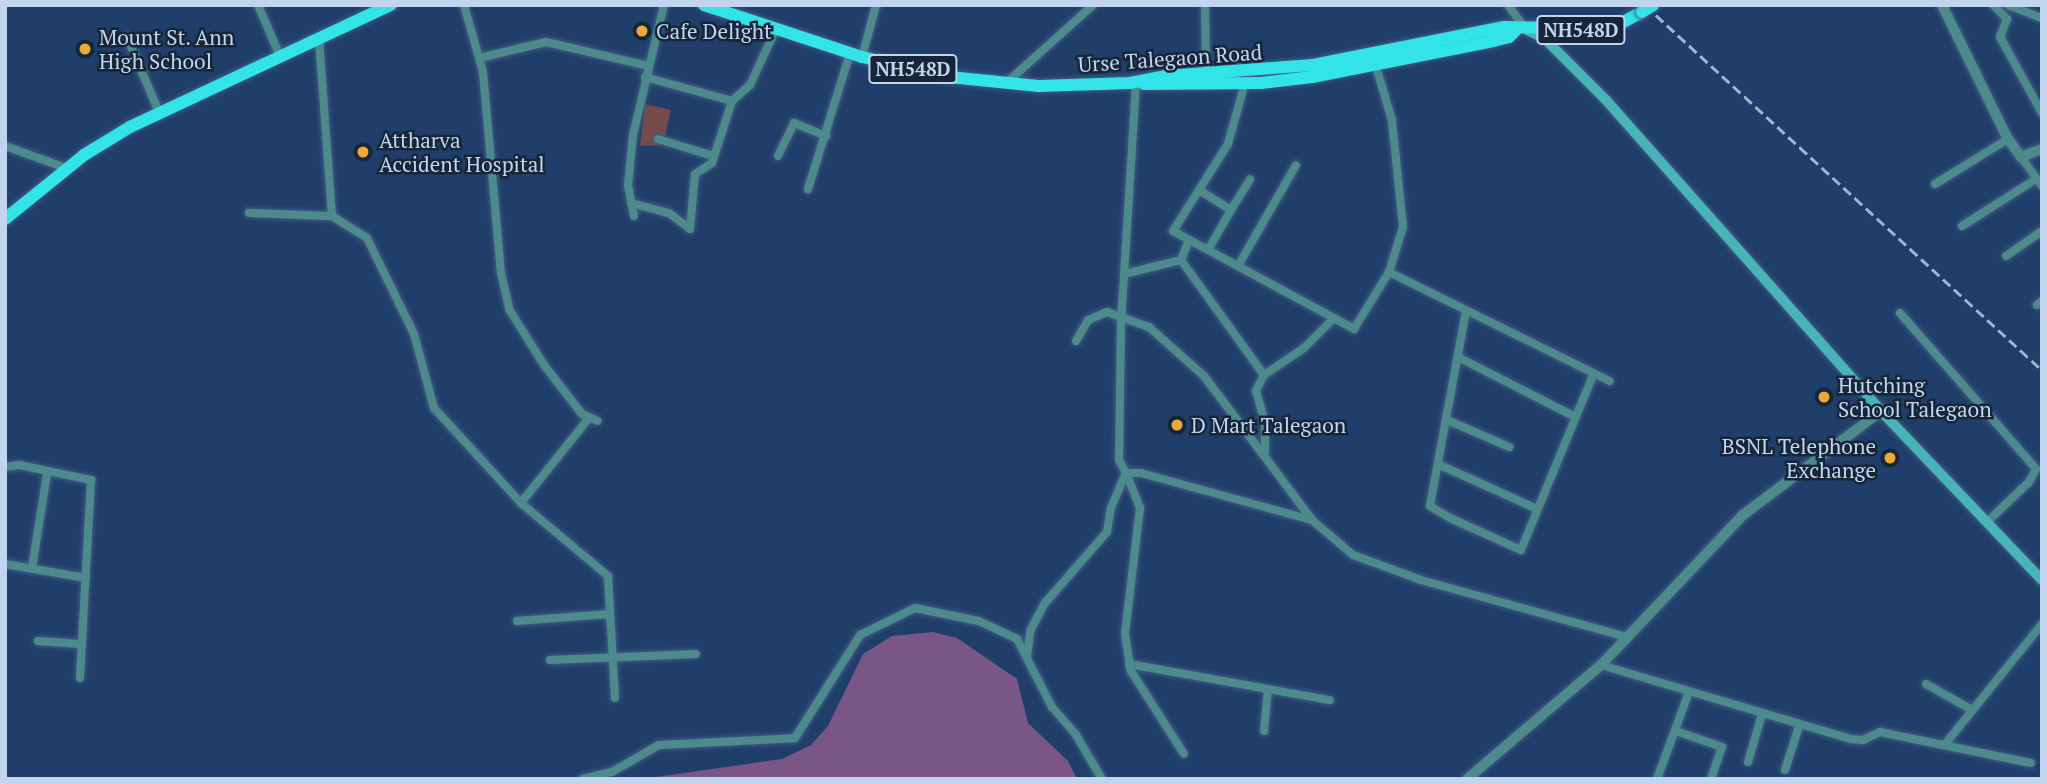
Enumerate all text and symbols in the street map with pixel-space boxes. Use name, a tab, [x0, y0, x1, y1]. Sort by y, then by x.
road number: NH548D	[1536, 14, 1626, 46]
place label: Cafe Delight	[656, 18, 772, 44]
marker: Cafe Delight	[634, 23, 650, 39]
place label: Mount St. Ann High School	[99, 24, 236, 74]
street label: Urse Talegaon Road	[1077, 39, 1263, 77]
marker: Mount St. Ann High School	[77, 41, 93, 57]
road number: NH548D	[867, 54, 958, 85]
place label: Attharva Accident Hospital	[379, 127, 545, 177]
marker: Attharva Accident Hospital	[353, 142, 373, 162]
place label: Hutching School Talegaon	[1838, 372, 1992, 422]
marker: Hutching School Talegaon	[1816, 389, 1832, 405]
place label: D Mart Talegaon	[1191, 412, 1346, 438]
marker: D Mart Talegaon	[1169, 417, 1185, 433]
place label: BSNL Telephone Exchange	[1722, 433, 1876, 483]
marker: BSNL Telephone Exchange	[1882, 450, 1898, 466]

